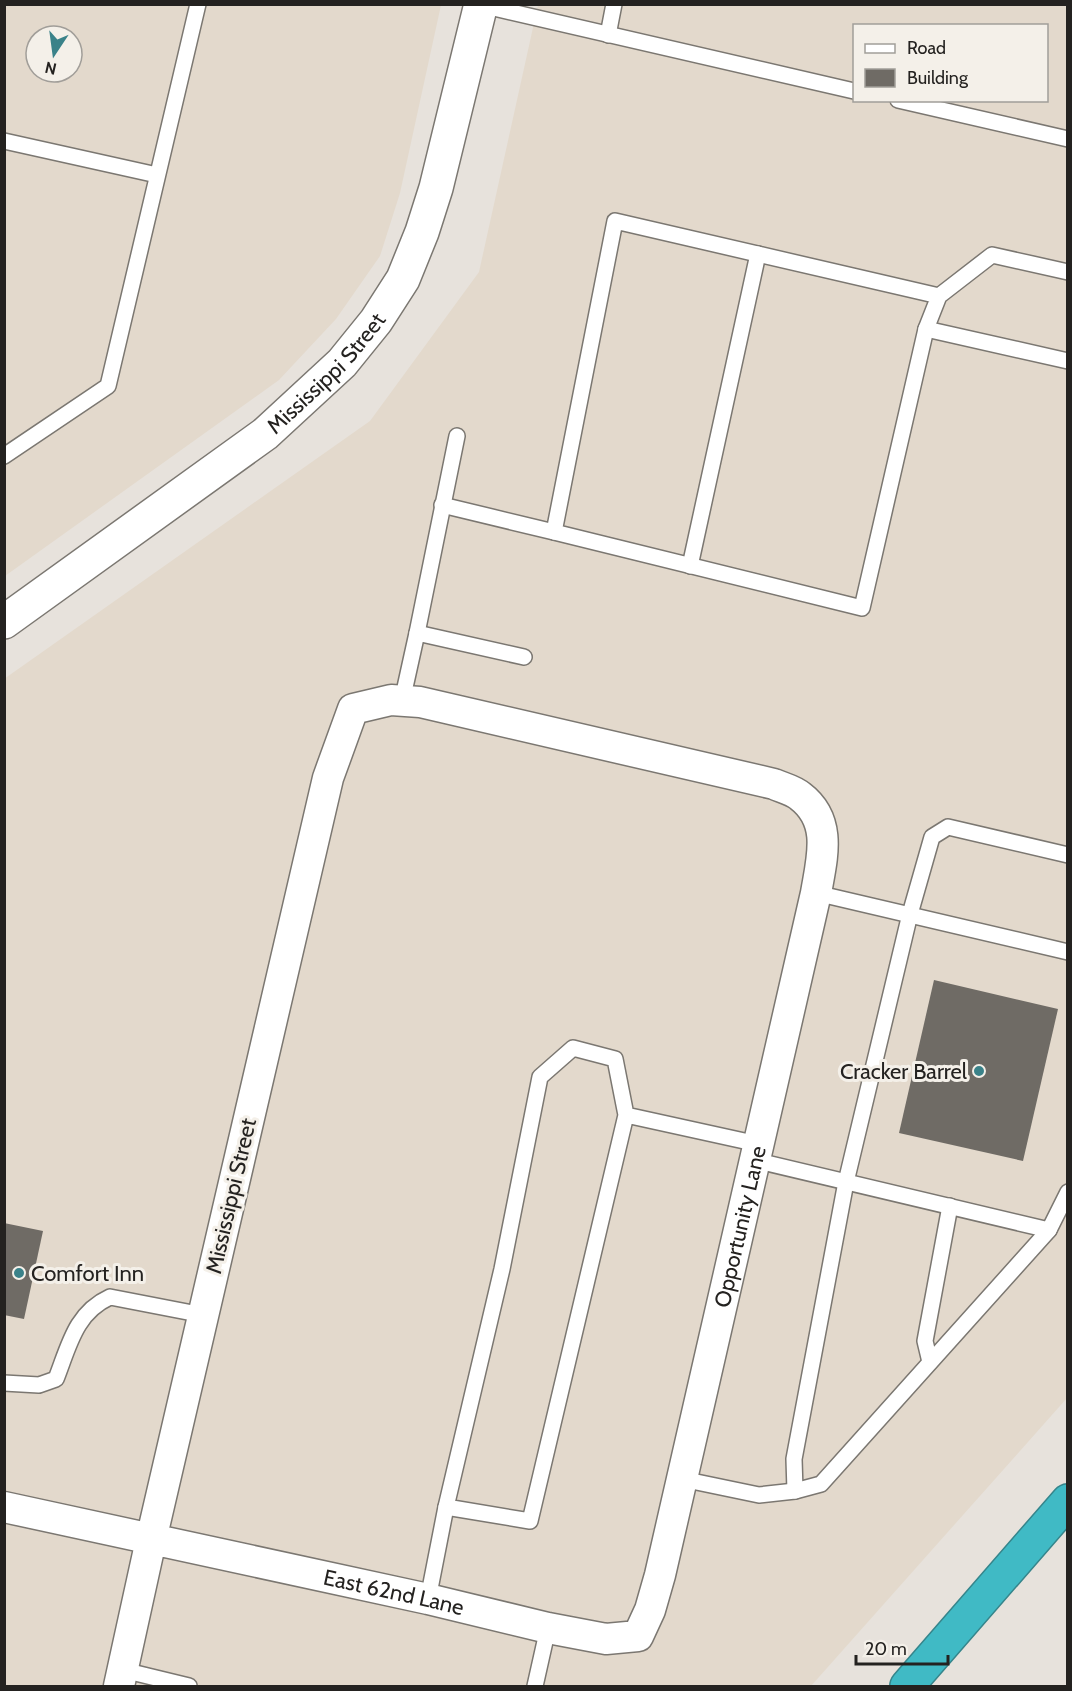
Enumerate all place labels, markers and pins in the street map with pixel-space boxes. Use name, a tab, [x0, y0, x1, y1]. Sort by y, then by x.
place label: Cracker Barrel	[840, 1058, 968, 1085]
marker: Cracker Barrel	[972, 1064, 986, 1078]
place label: Comfort Inn	[31, 1260, 144, 1287]
marker: Comfort Inn	[12, 1266, 26, 1280]

